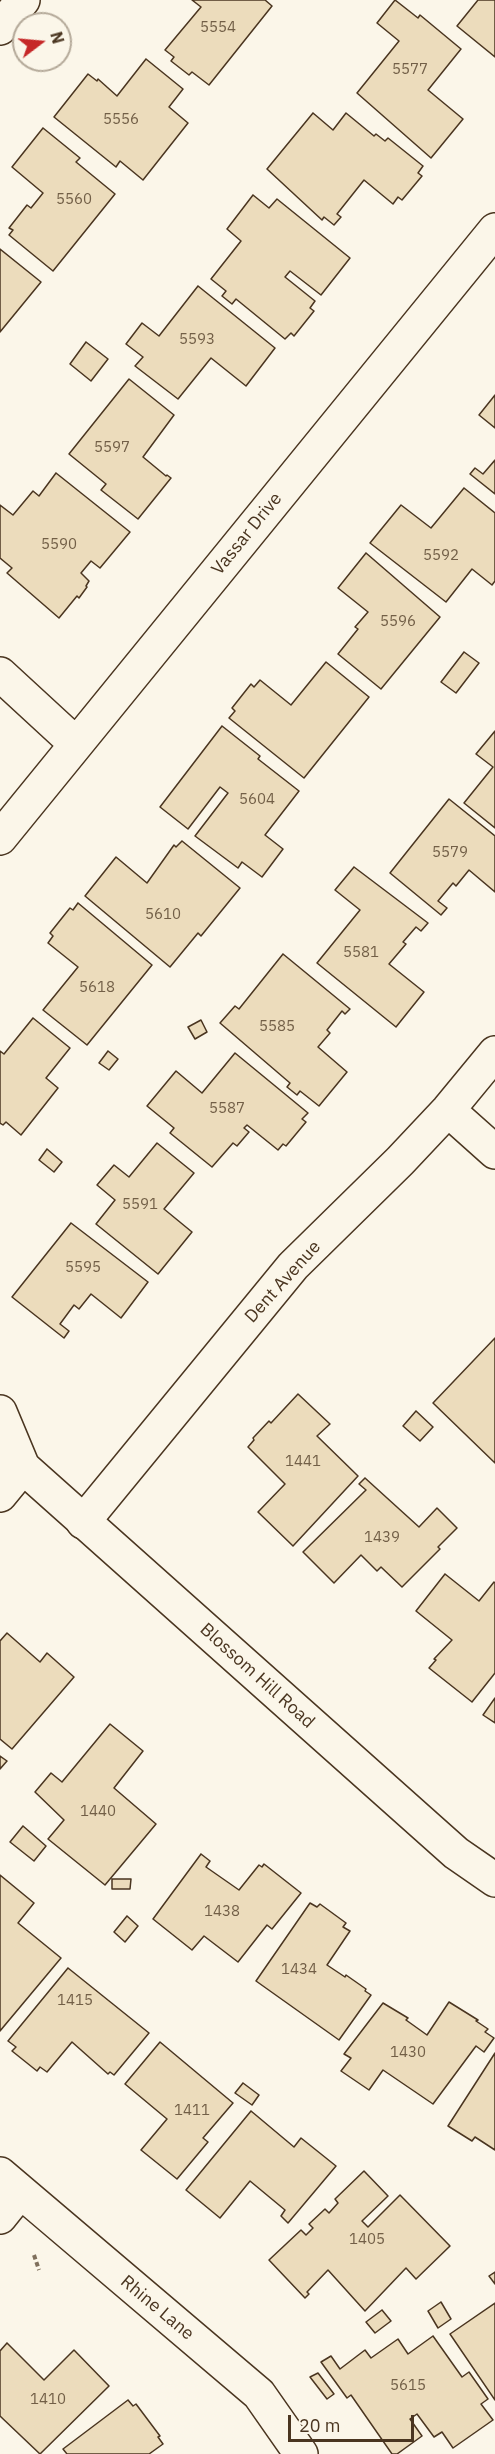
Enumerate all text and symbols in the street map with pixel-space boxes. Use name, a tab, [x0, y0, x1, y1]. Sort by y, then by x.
north arrow	[12, 12, 72, 72]
house number: 5554	[200, 19, 236, 37]
text: N	[46, 29, 69, 46]
house number: 5577	[392, 61, 428, 79]
house number: 5556	[103, 111, 139, 129]
house number: 5560	[56, 191, 92, 209]
house number: 5593	[179, 331, 215, 349]
house number: 5597	[94, 439, 130, 457]
street label: Vassar Drive	[207, 488, 287, 580]
house number: 5590	[41, 536, 77, 554]
house number: 5592	[423, 547, 459, 565]
house number: 5596	[380, 613, 416, 631]
house number: 5604	[239, 791, 275, 809]
house number: 5579	[432, 844, 468, 862]
house number: 5610	[145, 906, 181, 924]
house number: 5581	[343, 944, 379, 962]
house number: 5618	[79, 979, 115, 997]
house number: 5585	[259, 1018, 295, 1036]
house number: 5587	[209, 1100, 245, 1118]
house number: 5591	[122, 1196, 158, 1214]
street label: Dent Avenue	[241, 1237, 325, 1327]
house number: 5595	[65, 1259, 101, 1277]
house number: 1441	[285, 1453, 321, 1471]
house number: 1439	[364, 1529, 400, 1547]
street label: Blossom Hill Road	[195, 1619, 319, 1733]
house number: 1440	[80, 1803, 116, 1821]
house number: 1438	[204, 1903, 240, 1921]
house number: 1434	[281, 1961, 317, 1979]
house number: 1415	[57, 1992, 93, 2010]
house number: 1430	[390, 2044, 426, 2062]
house number: 1411	[174, 2102, 210, 2120]
house number: 1405	[349, 2231, 385, 2249]
street label: Rhine Lane	[116, 2271, 198, 2345]
house number: 5615	[390, 2377, 426, 2395]
house number: 1410	[30, 2391, 66, 2409]
scale bar	[291, 2403, 417, 2441]
text: 20 m	[299, 2414, 341, 2437]

